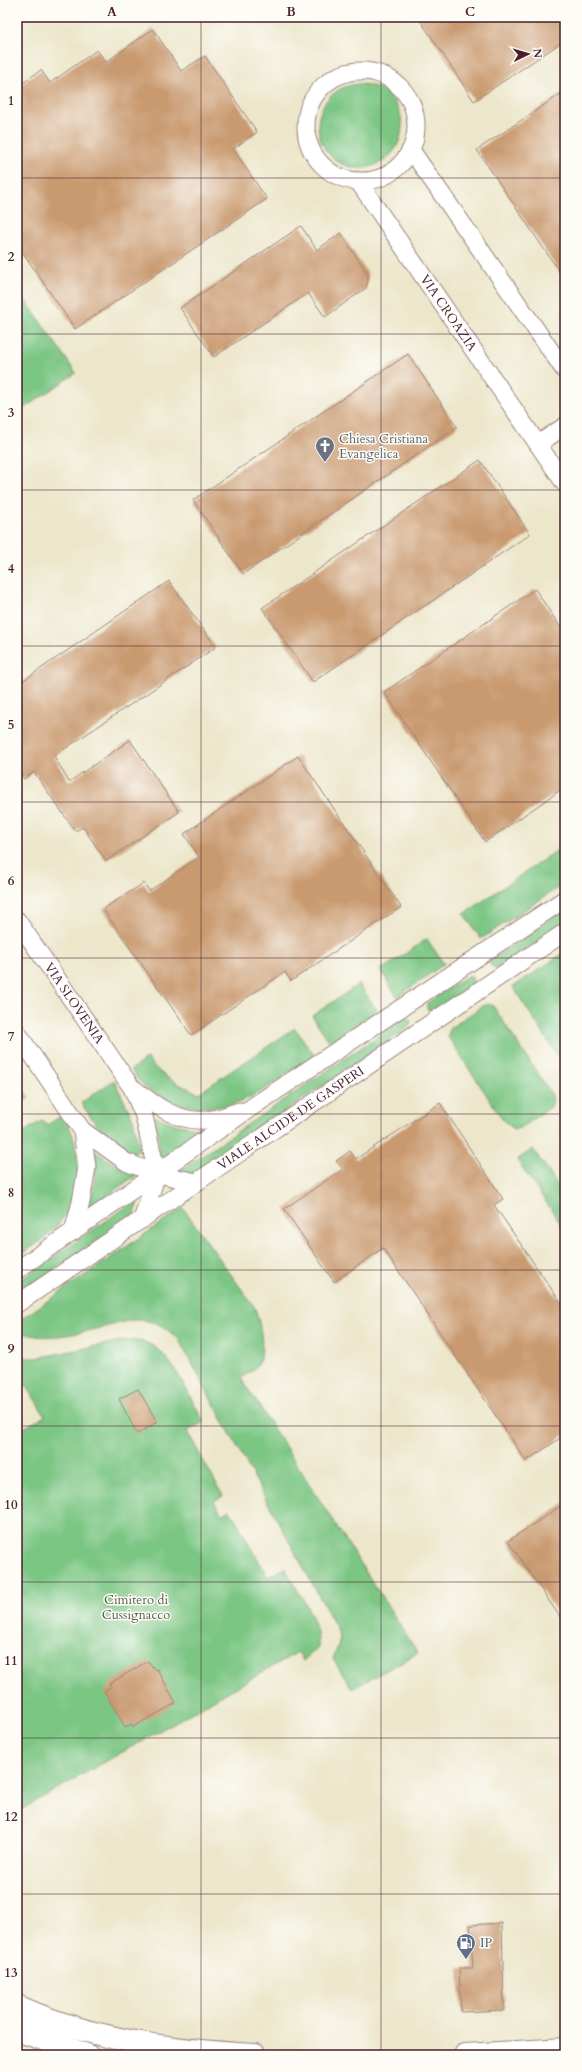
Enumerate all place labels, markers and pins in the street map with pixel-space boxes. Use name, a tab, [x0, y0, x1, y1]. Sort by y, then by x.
place label: Chiesa Cristiana Evangelica	[339, 430, 429, 463]
church icon: Chiesa Cristiana Evangelica	[314, 435, 336, 463]
fuel station icon: IP	[455, 1932, 477, 1960]
place label: IP	[480, 1934, 492, 1952]

